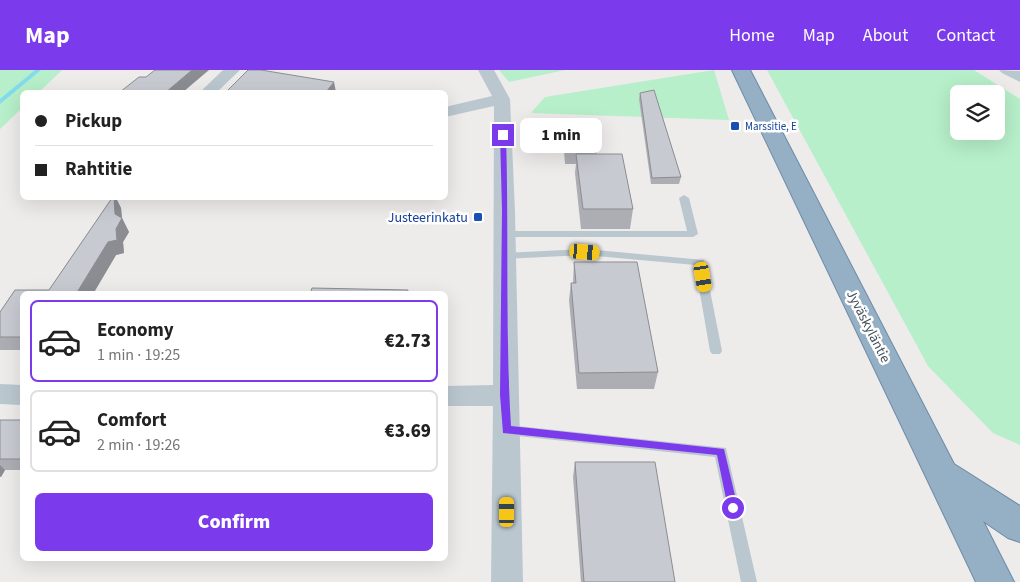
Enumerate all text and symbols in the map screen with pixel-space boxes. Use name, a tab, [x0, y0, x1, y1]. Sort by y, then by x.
text: Map	[25, 18, 70, 53]
text: Home	[729, 23, 775, 48]
text: Map	[803, 23, 835, 48]
text: About	[863, 23, 908, 48]
text: Contact	[936, 23, 995, 48]
map controls	[950, 85, 1005, 140]
button: layers	[950, 85, 1005, 140]
text: Pickup	[65, 108, 122, 135]
callout: 1 min	[520, 118, 603, 152]
place label: Marssitie, E	[745, 119, 797, 134]
marker: Marssitie, E	[729, 120, 741, 132]
route end	[492, 124, 514, 146]
text: 1 min	[541, 124, 581, 146]
text: Rahtitie	[65, 156, 132, 183]
place label: Justeerinkatu	[388, 208, 468, 228]
marker: Justeerinkatu	[472, 211, 484, 223]
car	[569, 243, 600, 261]
car	[693, 261, 712, 293]
street label: Jyväskyläntie	[841, 287, 895, 366]
text: Economy	[97, 317, 174, 344]
icon: car	[37, 319, 82, 364]
text: €2.73	[385, 328, 431, 355]
text: 1 min · 19:25	[97, 344, 180, 366]
text: Comfort	[97, 407, 167, 434]
icon: car	[37, 409, 82, 454]
text: €3.69	[385, 418, 431, 445]
text: 2 min · 19:26	[97, 434, 180, 456]
button: Confirm	[35, 493, 433, 551]
car	[499, 497, 514, 527]
route start	[722, 497, 744, 519]

